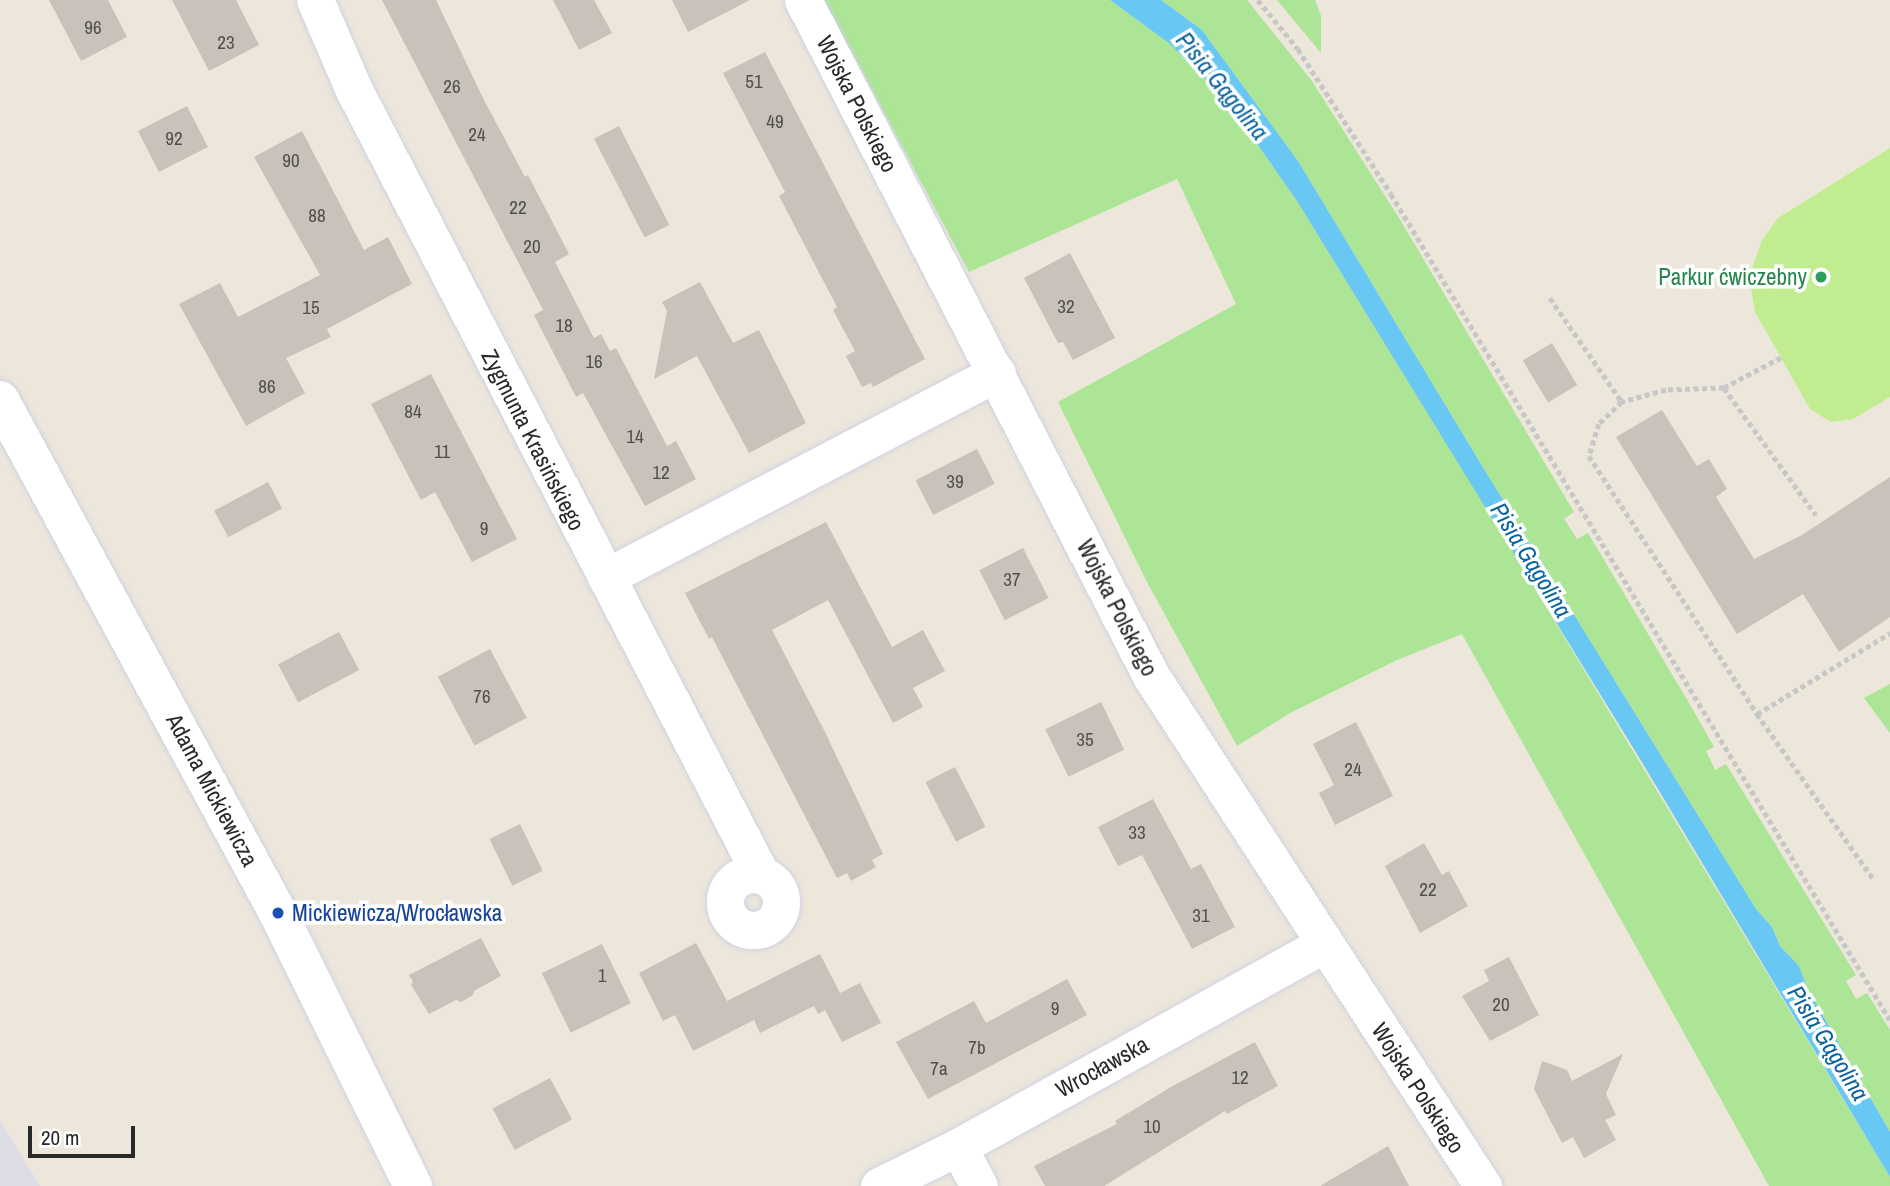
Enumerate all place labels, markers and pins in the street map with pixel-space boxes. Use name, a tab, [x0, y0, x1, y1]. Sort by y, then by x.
place label: Parkur ćwiczebny	[1658, 263, 1807, 291]
marker: Parkur ćwiczebny	[1813, 269, 1829, 285]
place label: Mickiewicza/Wrocławska	[292, 899, 502, 927]
marker: Mickiewicza/Wrocławska	[270, 905, 286, 921]

